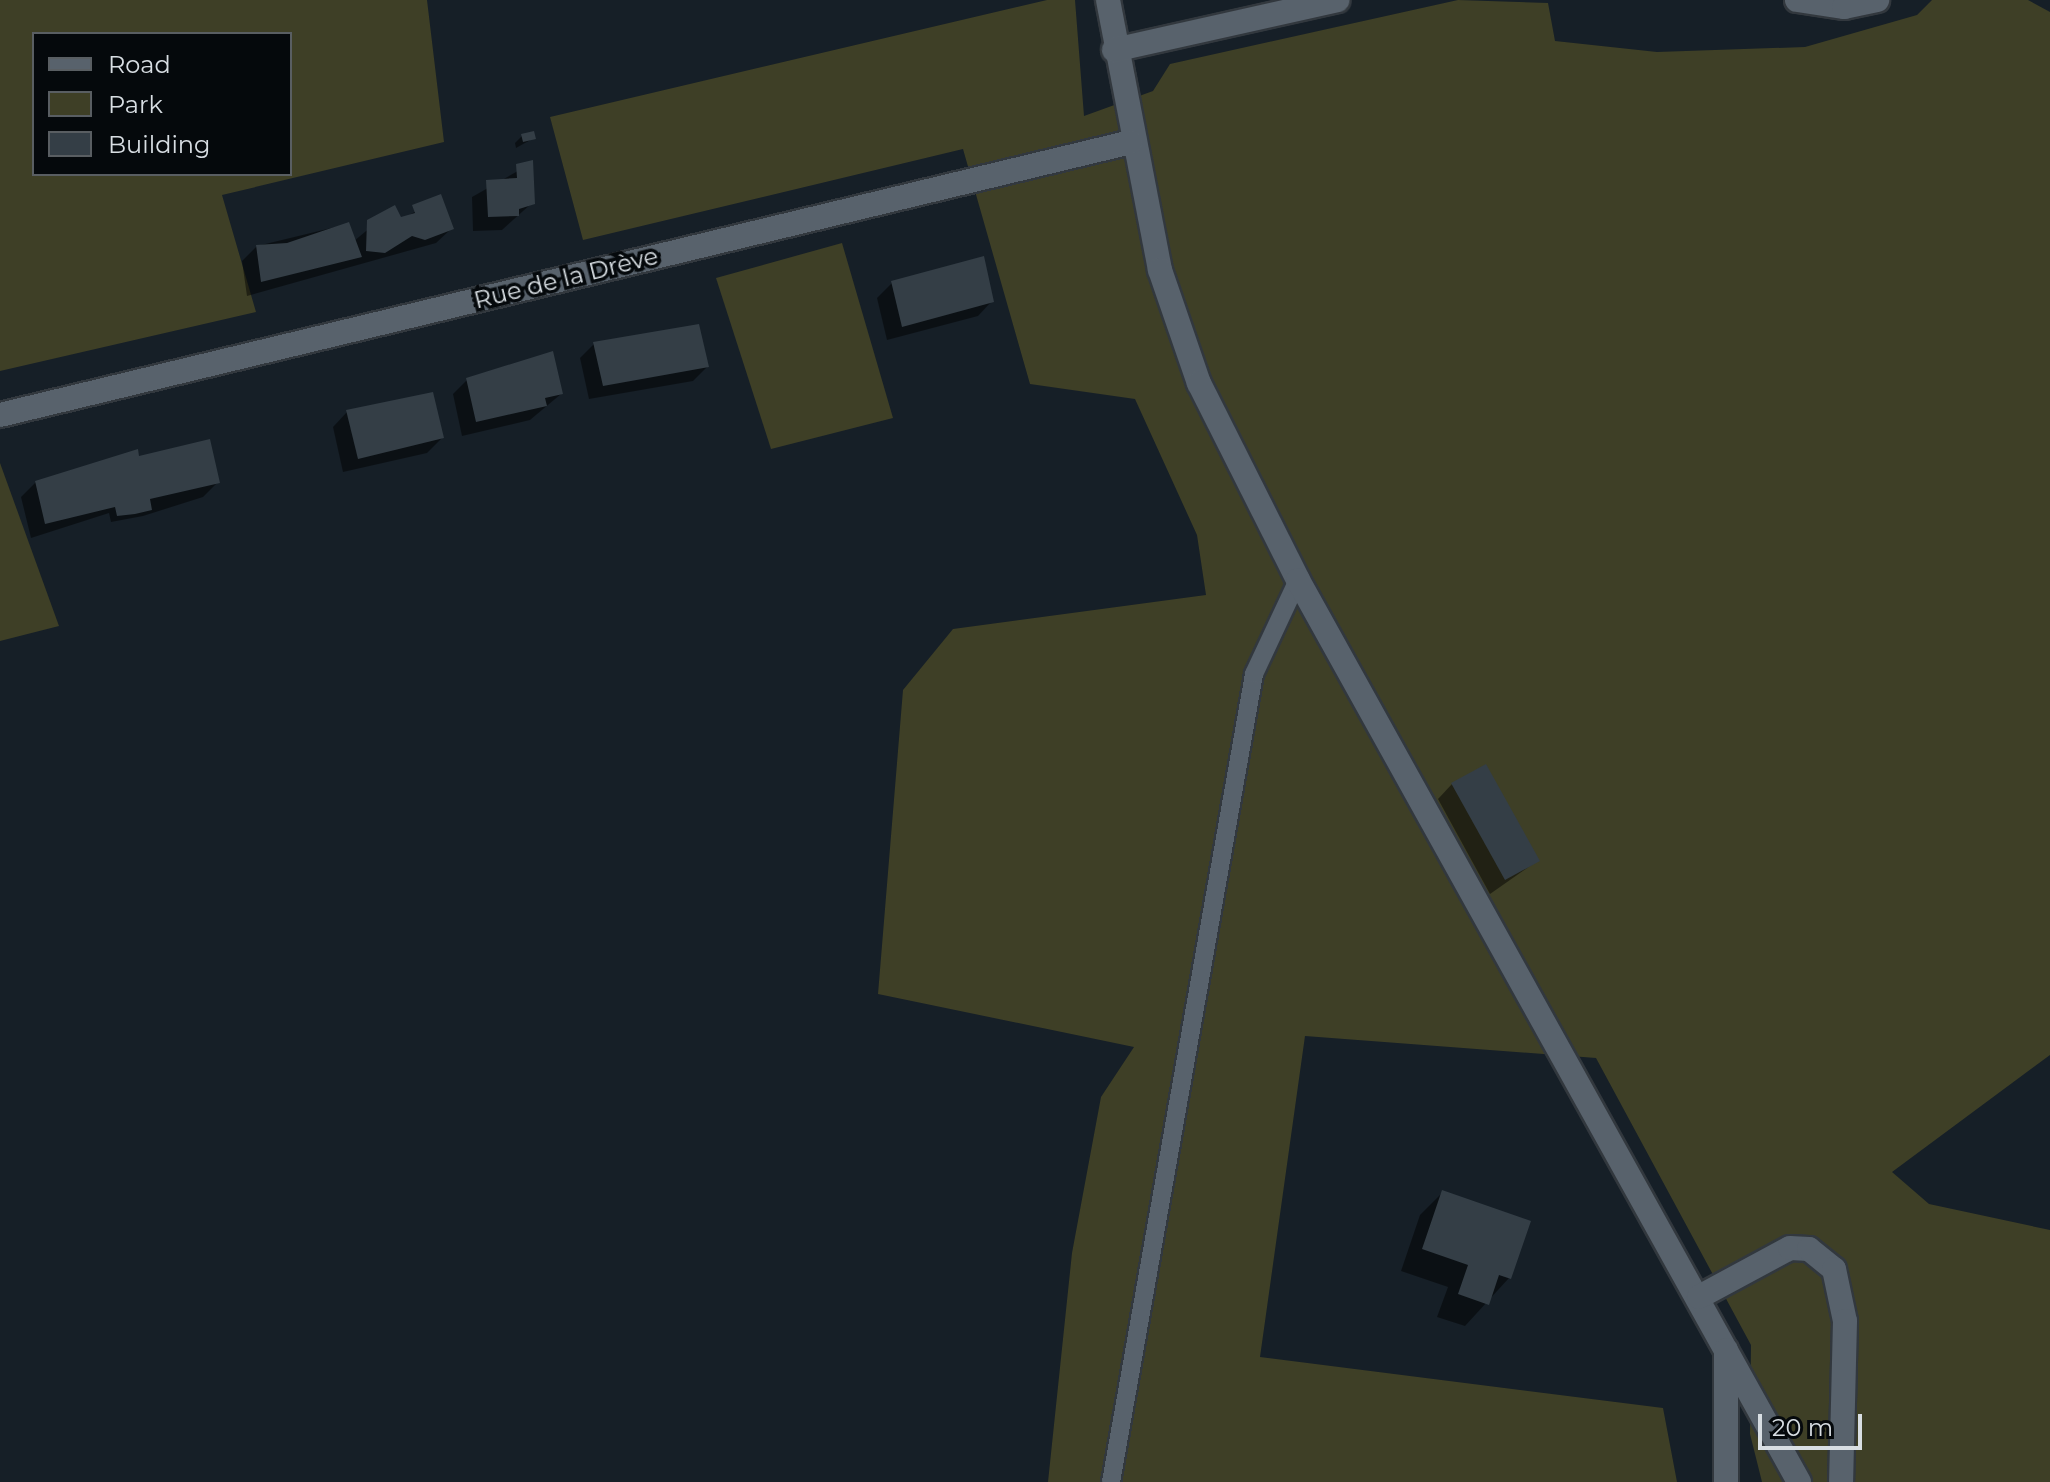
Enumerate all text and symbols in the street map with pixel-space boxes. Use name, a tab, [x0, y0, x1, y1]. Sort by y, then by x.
legend	[32, 32, 292, 176]
text: Road	[108, 50, 171, 79]
text: Park	[108, 90, 163, 119]
text: Building	[108, 130, 211, 159]
street label: Rue de la Drève	[471, 241, 661, 315]
scale bar	[1762, 1398, 1866, 1448]
text: 20 m	[1772, 1413, 1833, 1442]

